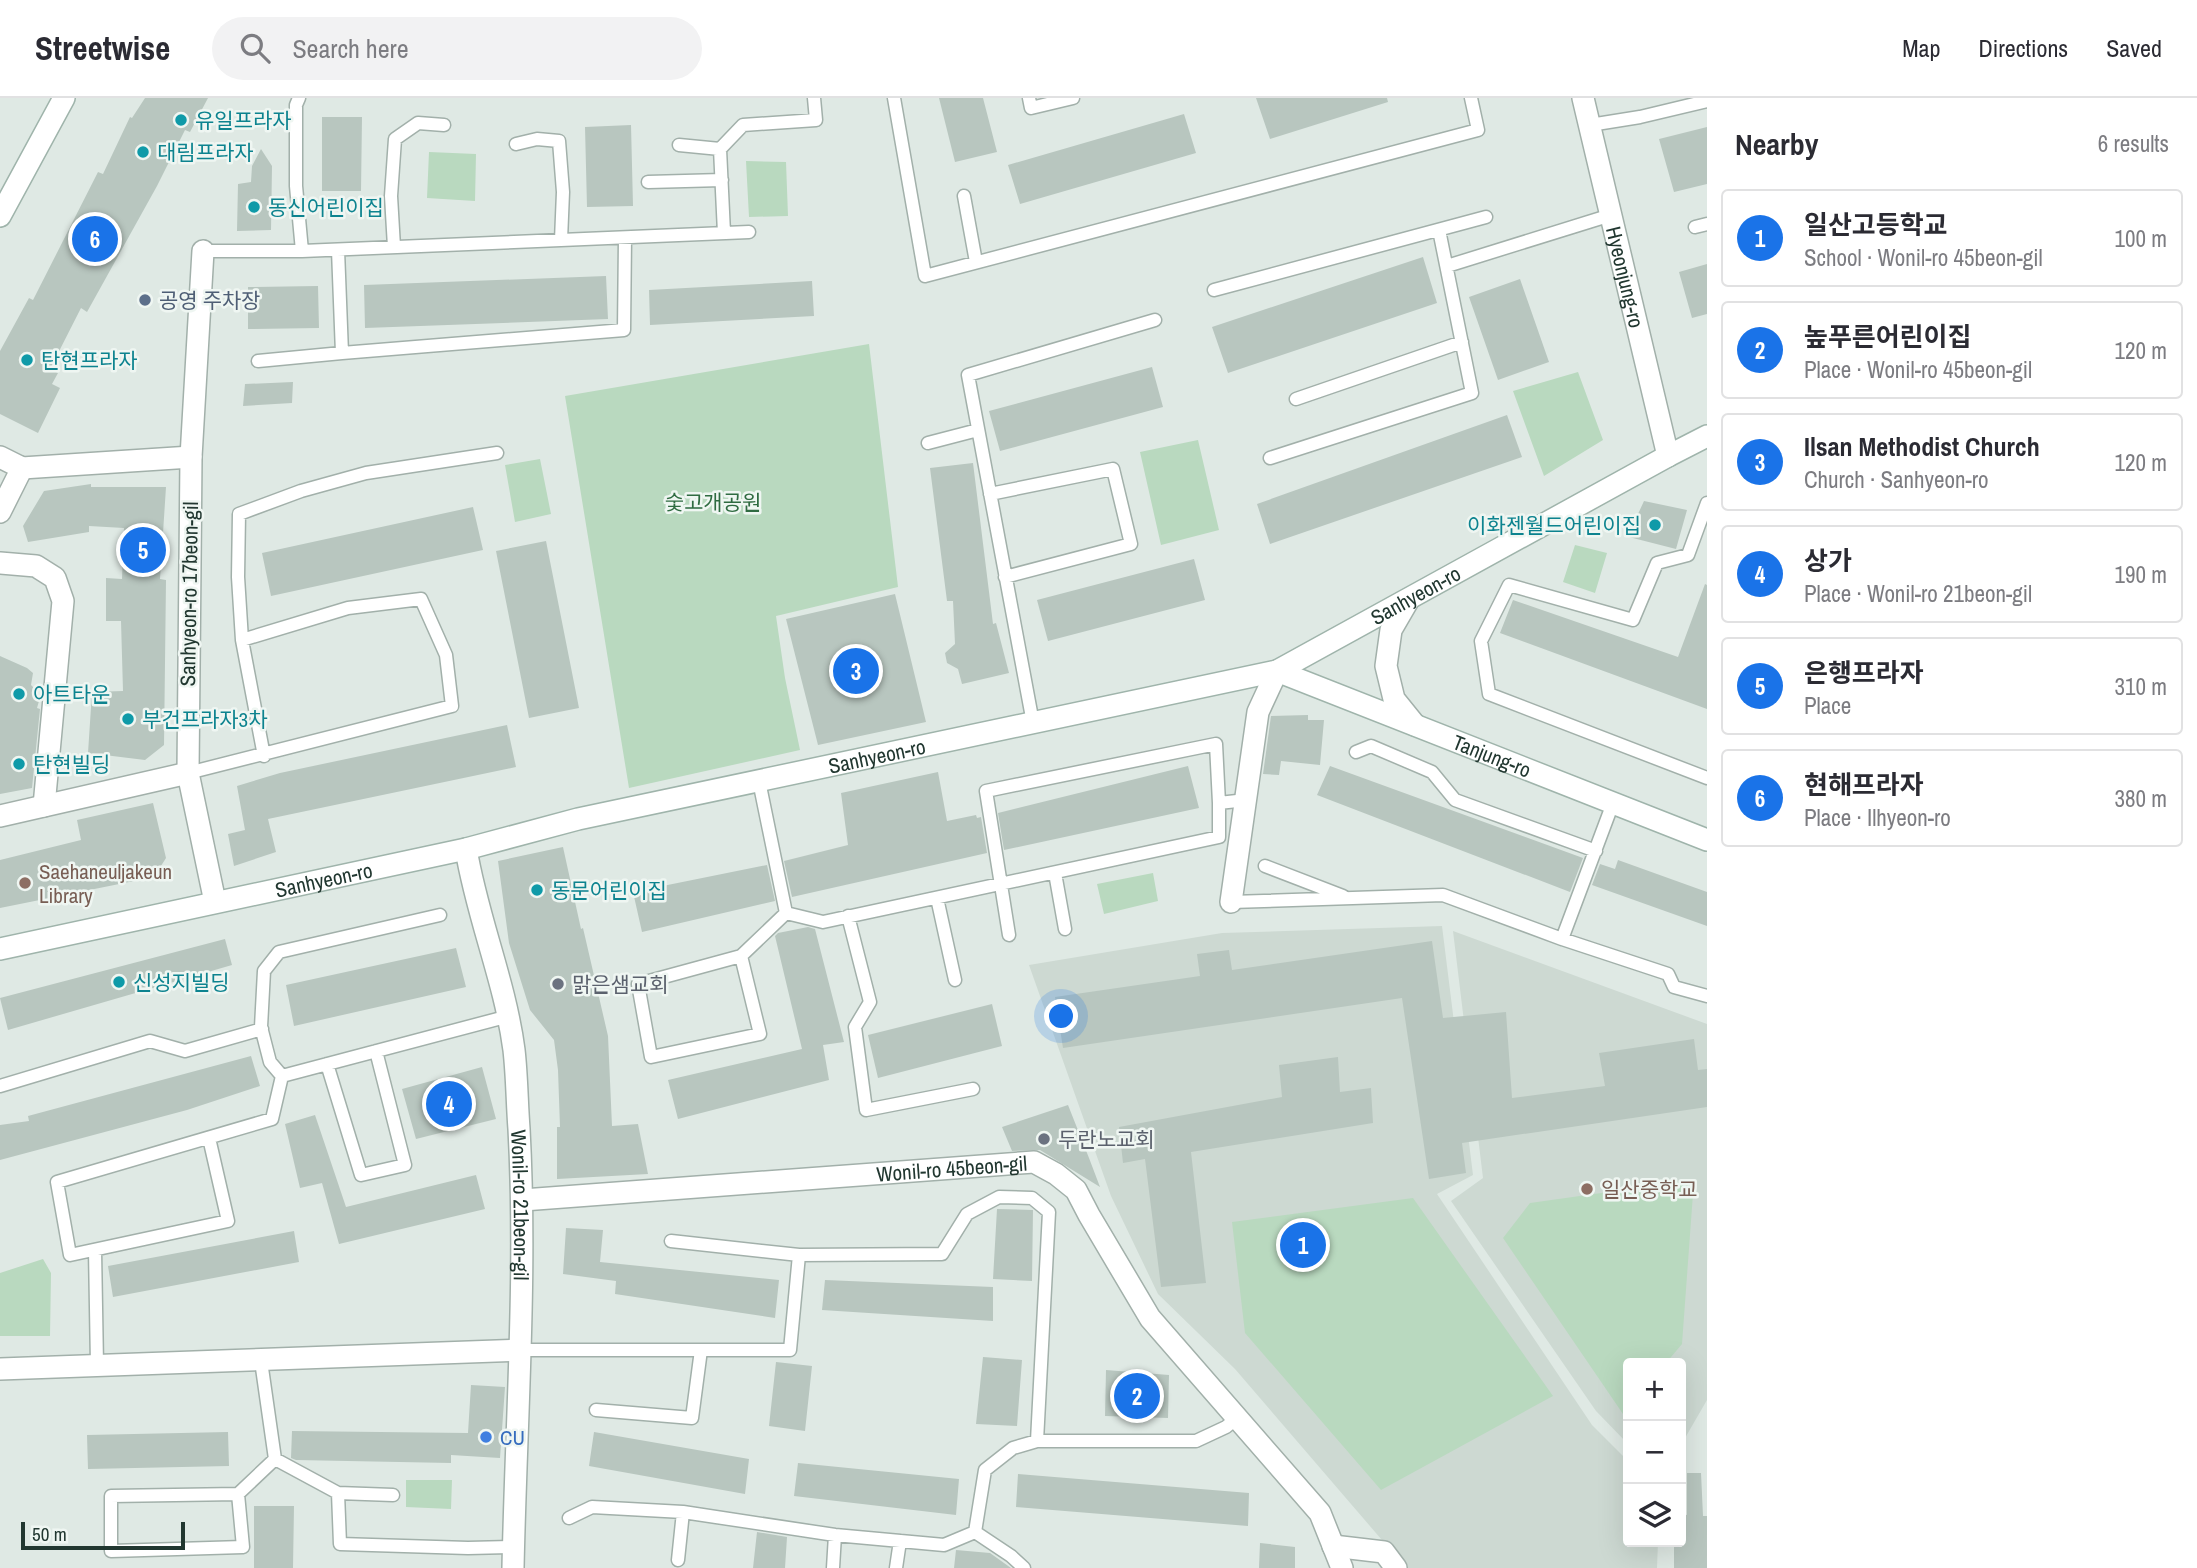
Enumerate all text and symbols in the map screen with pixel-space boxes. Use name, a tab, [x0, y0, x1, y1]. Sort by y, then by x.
search box	[212, 17, 702, 80]
text: Streetwise	[35, 26, 170, 70]
icon: search	[236, 29, 274, 67]
text: Search here	[292, 31, 409, 66]
text: Map	[1902, 32, 1940, 64]
text: Directions	[1978, 32, 2068, 64]
text: Saved	[2106, 32, 2162, 64]
place label: 유일프라자	[195, 106, 292, 135]
marker: 유일프라자	[173, 112, 189, 128]
text: Nearby	[1735, 124, 1818, 164]
text: 6 results	[2098, 128, 2169, 159]
place label: 대림프라자	[157, 138, 254, 167]
marker: 대림프라자	[135, 144, 151, 160]
place label: 동신어린이집	[268, 193, 384, 222]
marker: 동신어린이집	[246, 199, 262, 215]
text: 일산고등학교	[1804, 207, 1948, 242]
pin: 6	[72, 213, 118, 265]
street label: Hyeonjung-ro	[1599, 223, 1652, 331]
text: 1	[1755, 223, 1765, 254]
text: 100 m	[2115, 223, 2167, 254]
text: School · Wonil-ro 45beon-gil	[1804, 242, 2043, 273]
place label: 공영 주차장	[159, 286, 260, 315]
marker: 공영 주차장	[137, 292, 153, 308]
text: 높푸른어린이집	[1804, 319, 1971, 354]
text: 2	[1755, 335, 1765, 366]
text: 120 m	[2115, 335, 2167, 366]
place label: 탄현프라자	[41, 346, 138, 375]
marker: 탄현프라자	[19, 352, 35, 368]
text: Place · Wonil-ro 45beon-gil	[1804, 354, 2032, 385]
text: Ilsan Methodist Church	[1804, 429, 2040, 464]
text: 3	[1755, 447, 1765, 478]
text: 120 m	[2115, 447, 2167, 478]
text: Church · Sanhyeon-ro	[1804, 464, 1989, 495]
park label: 숯고개공원	[665, 488, 761, 517]
street label: Sanhyeon-ro 17beon-gil	[173, 501, 205, 687]
place label: 이화젠월드어린이집	[1467, 511, 1641, 540]
marker: 이화젠월드어린이집	[1647, 517, 1663, 533]
pin: 5	[120, 524, 166, 576]
text: 상가	[1804, 543, 1852, 578]
street label: Sanhyeon-ro	[1365, 558, 1466, 631]
text: 4	[1755, 559, 1765, 590]
text: 190 m	[2115, 559, 2167, 590]
text: Place · Wonil-ro 21beon-gil	[1804, 578, 2032, 609]
pin: 3	[833, 645, 879, 697]
text: 은행프라자	[1804, 655, 1924, 690]
text: 5	[1755, 671, 1765, 702]
text: 310 m	[2115, 671, 2167, 702]
place label: 아트타운	[33, 680, 110, 709]
marker: 아트타운	[11, 686, 27, 702]
text: Place	[1804, 690, 1851, 721]
place label: 부건프라자3차	[142, 705, 268, 734]
marker: 부건프라자3차	[120, 711, 136, 727]
street label: Tanjung-ro	[1449, 727, 1535, 784]
street label: Sanhyeon-ro	[826, 731, 928, 780]
place label: 탄현빌딩	[33, 750, 110, 779]
marker: 탄현빌딩	[11, 756, 27, 772]
text: 현해프라자	[1804, 767, 1924, 802]
text: 6	[1755, 783, 1765, 814]
text: 380 m	[2115, 783, 2167, 814]
text: Place · Ilhyeon-ro	[1804, 802, 1951, 833]
street label: Sanhyeon-ro	[272, 855, 375, 904]
place label: Saehaneuljakeun Library	[39, 857, 172, 910]
marker: Saehaneuljakeun Library	[17, 875, 33, 891]
place label: 동문어린이집	[551, 876, 667, 905]
marker: 동문어린이집	[529, 882, 545, 898]
place label: 신성지빌딩	[133, 968, 230, 997]
place label: 맑은샘교회	[572, 970, 669, 999]
marker: 신성지빌딩	[111, 974, 127, 990]
marker: 맑은샘교회	[550, 976, 566, 992]
your location	[1044, 999, 1078, 1033]
pin: 4	[426, 1078, 472, 1130]
place label: 두란노교회	[1058, 1125, 1155, 1154]
street label: Wonil-ro 21beon-gil	[505, 1129, 536, 1281]
marker: 두란노교회	[1036, 1131, 1052, 1147]
street label: Wonil-ro 45beon-gil	[875, 1148, 1028, 1188]
place label: 일산중학교	[1601, 1175, 1698, 1204]
marker: 일산중학교	[1579, 1181, 1595, 1197]
pin: 1	[1280, 1219, 1326, 1271]
map controls	[1623, 1358, 1686, 1547]
button: +	[1623, 1358, 1686, 1421]
pin: 2	[1114, 1370, 1160, 1422]
button: −	[1623, 1421, 1686, 1484]
place label: CU	[500, 1423, 525, 1452]
marker: CU	[478, 1429, 494, 1445]
button: layers	[1623, 1484, 1686, 1547]
scale bar	[21, 1519, 186, 1551]
text: 50 m	[32, 1521, 67, 1547]

